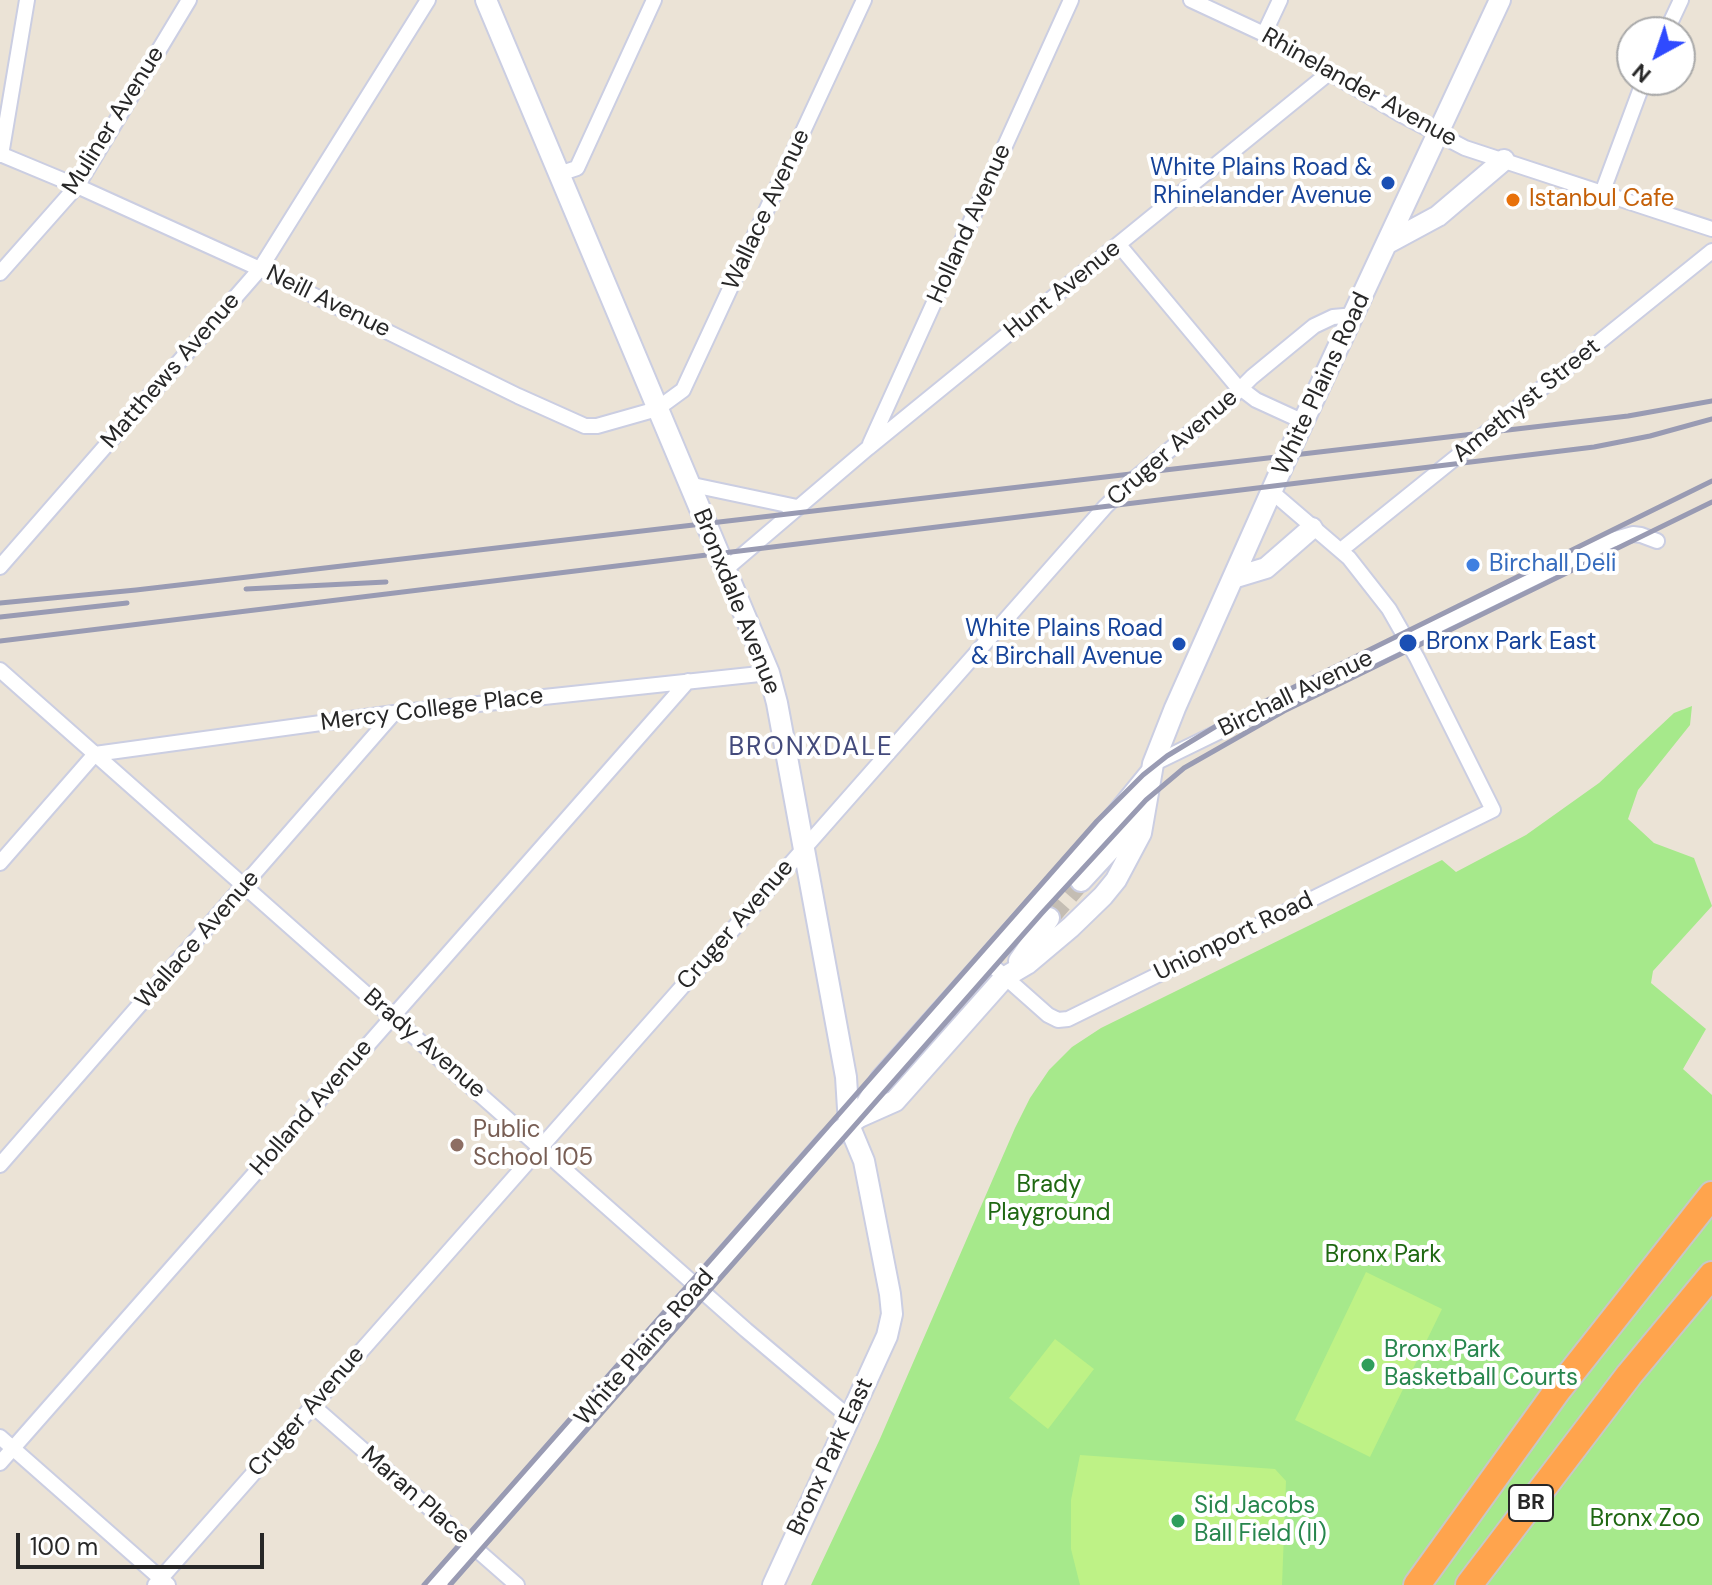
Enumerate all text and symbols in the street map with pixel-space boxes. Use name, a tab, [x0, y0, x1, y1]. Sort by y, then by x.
north arrow	[1616, 16, 1696, 96]
street label: Rhinelander Avenue	[1256, 22, 1462, 154]
street label: Muliner Avenue	[57, 42, 171, 200]
text: N	[1626, 57, 1657, 90]
street label: Wallace Avenue	[717, 125, 817, 295]
street label: Holland Avenue	[922, 140, 1018, 308]
place label: White Plains Road & Rhinelander Avenue	[1150, 155, 1372, 211]
marker: White Plains Road & Rhinelander Avenue	[1379, 174, 1397, 192]
place label: Istanbul Cafe	[1529, 186, 1674, 214]
marker: Istanbul Cafe	[1504, 191, 1522, 209]
street label: Hunt Avenue	[999, 234, 1127, 346]
street label: Neill Avenue	[261, 260, 395, 344]
street label: Matthews Avenue	[96, 287, 246, 455]
street label: White Plains Road	[1267, 288, 1377, 480]
street label: Amethyst Street	[1447, 333, 1607, 469]
street label: Cruger Avenue	[1102, 384, 1244, 512]
street label: Bronxdale Avenue	[686, 505, 786, 699]
place label: Birchall Deli	[1489, 551, 1617, 579]
marker: Birchall Deli	[1464, 556, 1482, 574]
place label: White Plains Road & Birchall Avenue	[965, 616, 1163, 672]
place label: Bronx Park East	[1426, 629, 1597, 657]
marker: Bronx Park East	[1397, 632, 1419, 654]
marker: White Plains Road & Birchall Avenue	[1170, 635, 1188, 653]
street label: Birchall Avenue	[1214, 644, 1378, 744]
street label: Mercy College Place	[319, 682, 545, 738]
district label: BRONXDALE	[728, 732, 894, 764]
street label: Cruger Avenue	[672, 854, 800, 996]
street label: Wallace Avenue	[130, 865, 266, 1015]
street label: Unionport Road	[1150, 886, 1318, 988]
street label: Brady Avenue	[357, 983, 491, 1105]
street label: Holland Avenue	[245, 1034, 379, 1182]
place label: Public School 105	[473, 1117, 593, 1173]
marker: Public School 105	[448, 1136, 466, 1154]
park label: Brady Playground	[987, 1172, 1111, 1228]
park label: Bronx Park	[1325, 1242, 1441, 1270]
street label: White Plains Road	[569, 1264, 721, 1432]
place label: Bronx Park Basketball Courts	[1384, 1337, 1578, 1393]
street label: Cruger Avenue	[243, 1341, 371, 1483]
marker: Bronx Park Basketball Courts	[1359, 1356, 1377, 1374]
street label: Bronx Park East	[782, 1374, 880, 1540]
street label: Maran Place	[355, 1441, 475, 1551]
road number: BR	[1509, 1485, 1553, 1521]
place label: Sid Jacobs Ball Field (II)	[1194, 1493, 1327, 1549]
park label: Bronx Zoo	[1590, 1506, 1700, 1534]
marker: Sid Jacobs Ball Field (II)	[1169, 1512, 1187, 1530]
scale bar	[20, 1517, 268, 1567]
text: 100 m	[30, 1531, 98, 1562]

